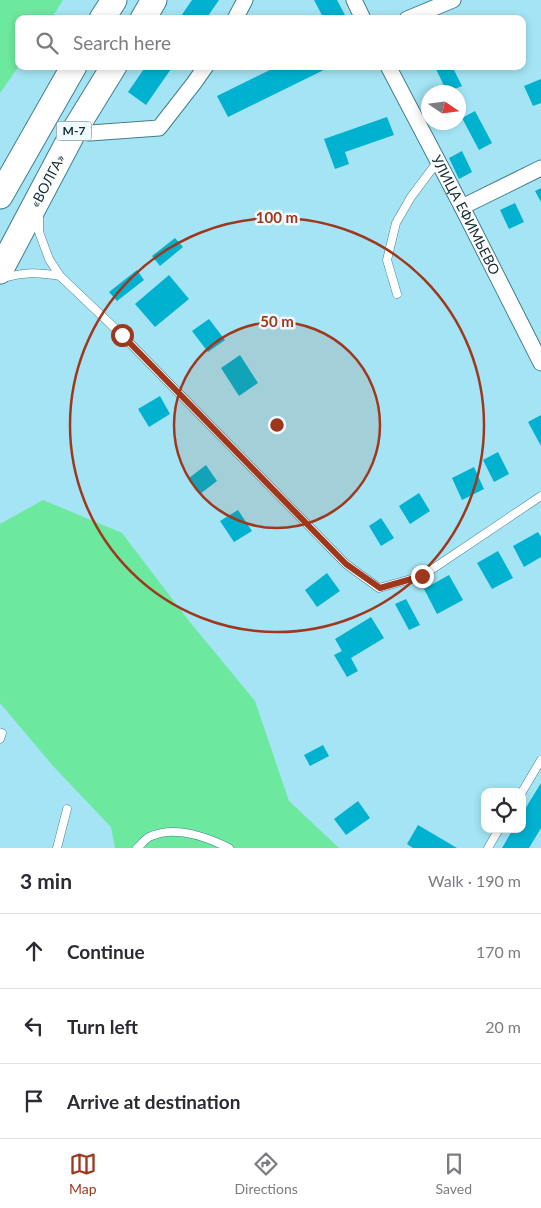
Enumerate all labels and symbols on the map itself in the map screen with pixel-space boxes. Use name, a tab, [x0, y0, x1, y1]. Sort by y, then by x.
north arrow	[421, 85, 466, 130]
road number: М-7	[56, 122, 92, 140]
street label: «ВОЛГА»	[26, 151, 68, 210]
street label: УЛИЦА ЕФИМЬЕВО	[428, 152, 504, 277]
text: 100 m	[256, 208, 298, 226]
text: 50 m	[260, 312, 294, 330]
route start	[111, 324, 134, 347]
centre of rings	[268, 416, 286, 434]
route end	[411, 565, 434, 588]

